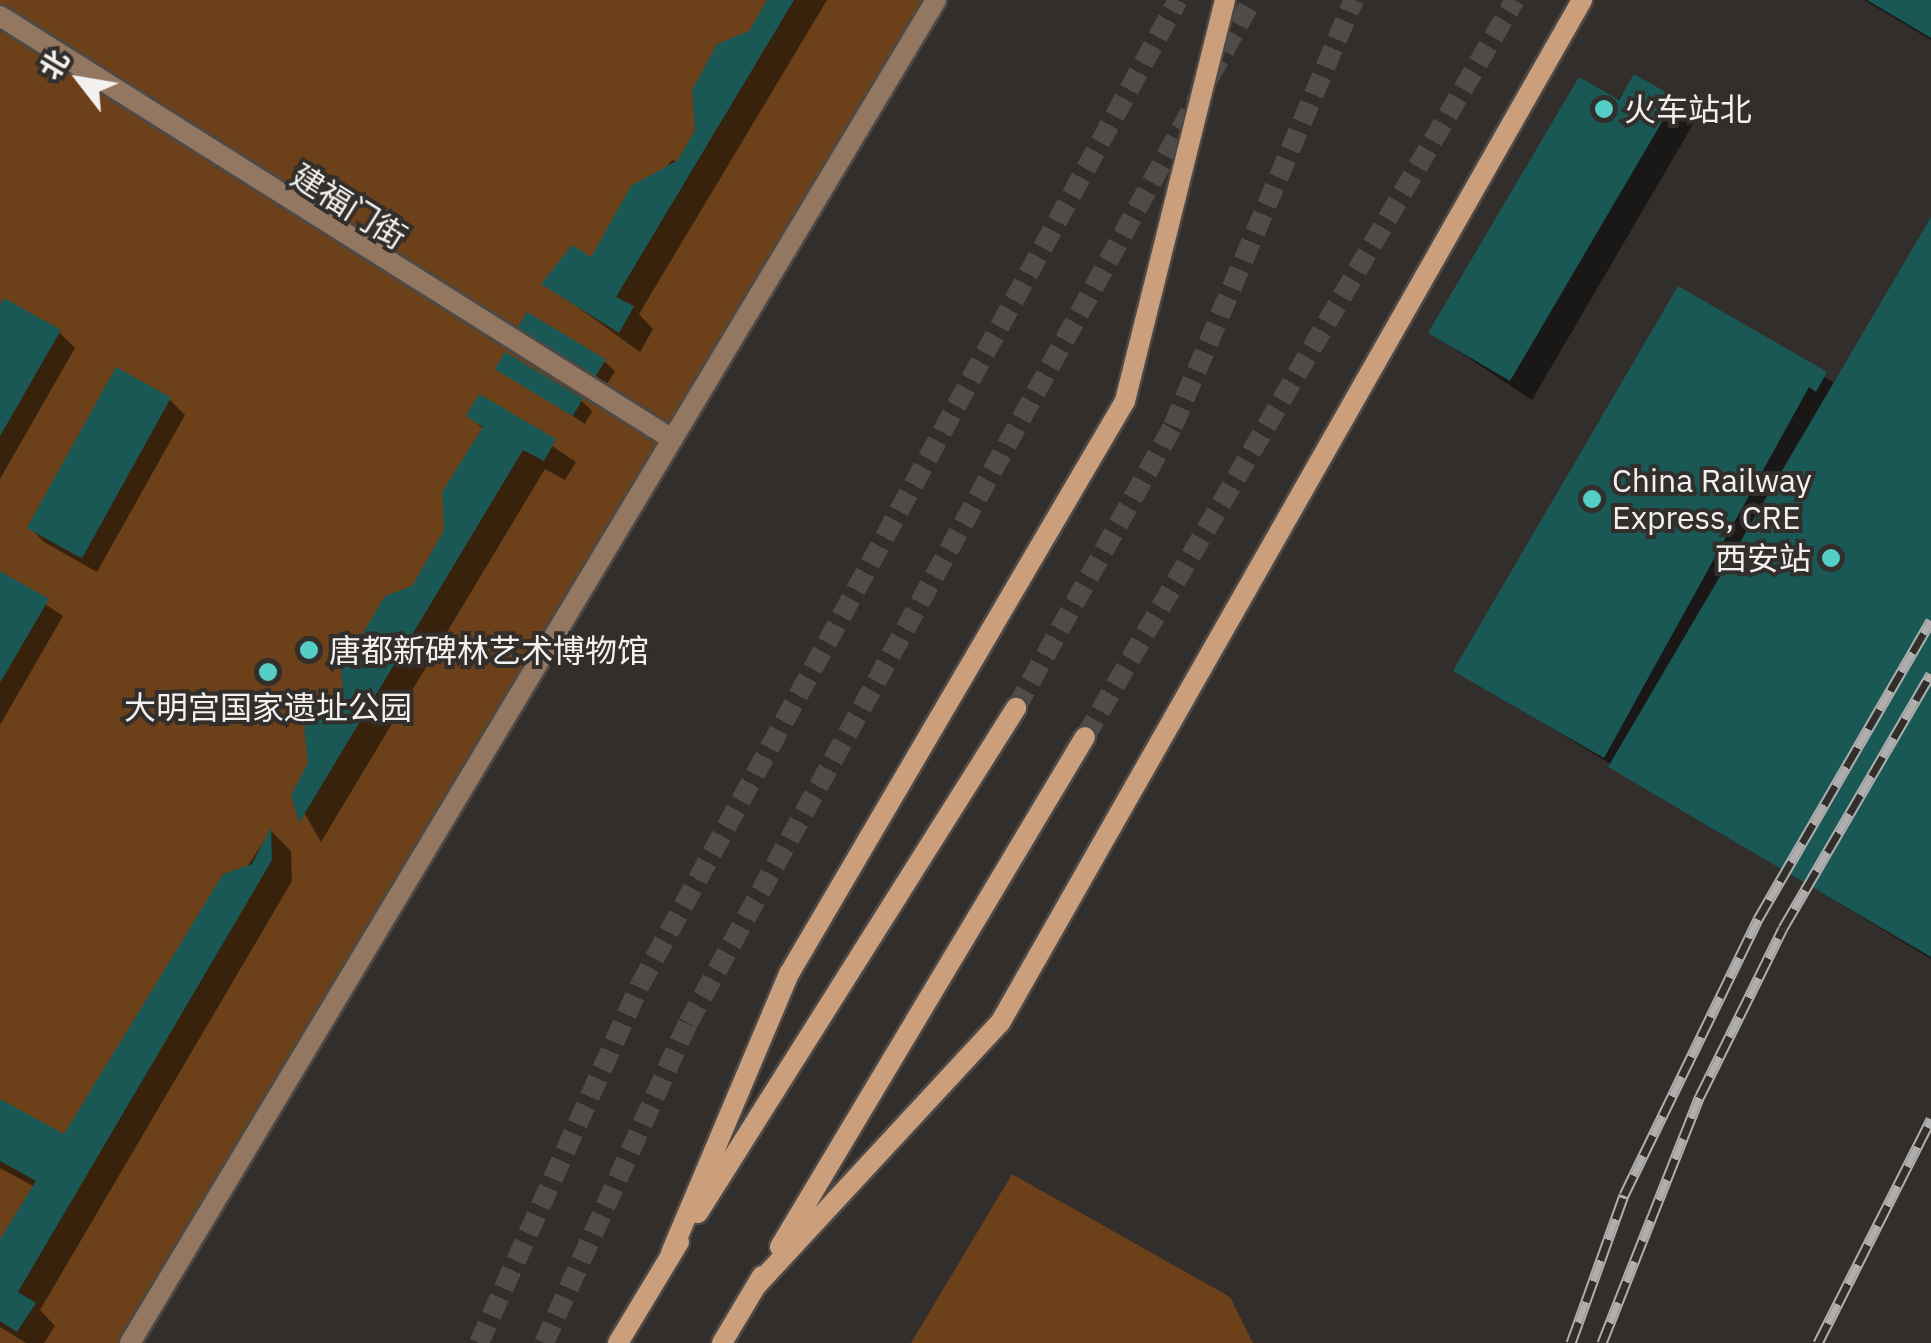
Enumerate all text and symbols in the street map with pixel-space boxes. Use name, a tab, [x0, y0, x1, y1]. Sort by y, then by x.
north arrow	[30, 30, 130, 130]
text: 北	[31, 43, 77, 86]
place label: 火车站北	[1624, 90, 1752, 128]
marker: 火车站北	[1593, 98, 1615, 120]
street label: 建福门街	[285, 156, 413, 256]
place label: China Railway Express, CRE	[1612, 462, 1812, 537]
marker: China Railway Express, CRE	[1581, 488, 1603, 510]
place label: 西安站	[1715, 539, 1811, 577]
marker: 西安站	[1820, 547, 1842, 569]
place label: 唐都新碑林艺术博物馆	[329, 631, 649, 669]
marker: 唐都新碑林艺术博物馆	[298, 639, 320, 661]
marker: 大明宫国家遗址公园	[257, 661, 279, 683]
place label: 大明宫国家遗址公园	[124, 688, 412, 726]

